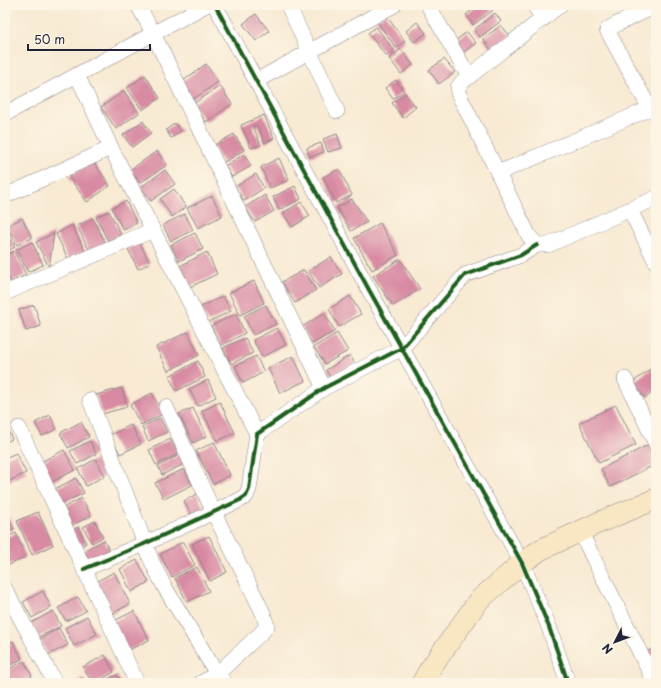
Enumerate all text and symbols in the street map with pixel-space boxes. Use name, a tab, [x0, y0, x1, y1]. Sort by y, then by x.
scale bar	[28, 26, 150, 52]
text: 50 m	[34, 30, 65, 48]
north arrow	[595, 622, 635, 662]
text: N	[598, 640, 616, 658]

